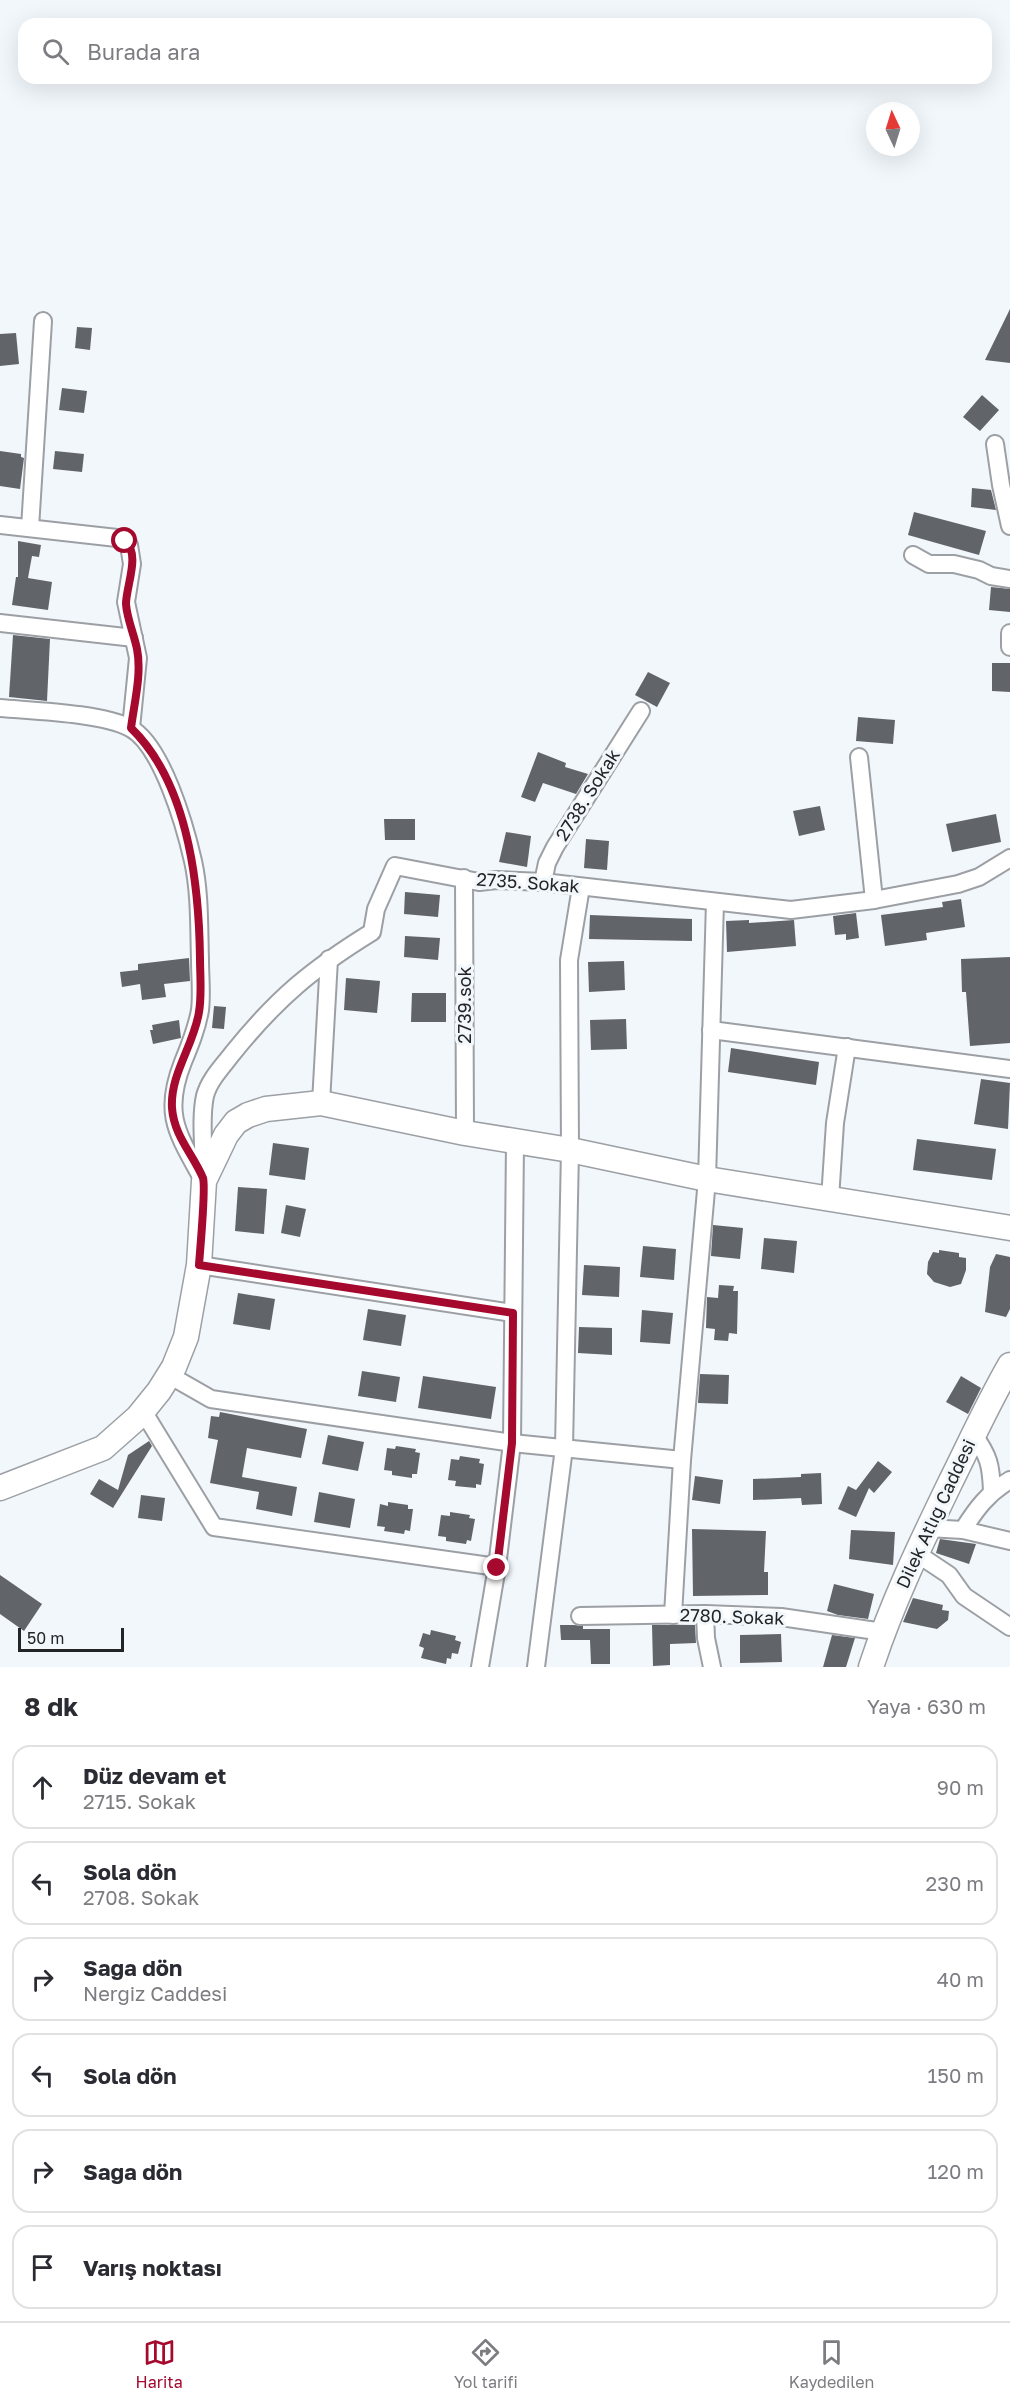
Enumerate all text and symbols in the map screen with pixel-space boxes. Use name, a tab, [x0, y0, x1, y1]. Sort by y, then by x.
search box	[18, 18, 992, 84]
icon: search	[39, 35, 72, 68]
text: Burada ara	[87, 38, 201, 65]
north arrow	[866, 102, 920, 156]
route start	[111, 527, 137, 553]
street label: 2738. Sokak	[550, 745, 624, 844]
street label: 2735. Sokak	[476, 867, 580, 897]
street label: 2739.sok	[453, 966, 475, 1044]
street label: Dilek Atlığ Caddesi	[891, 1435, 979, 1592]
route end	[483, 1554, 509, 1580]
street label: 2780. Sokak	[679, 1603, 785, 1629]
scale bar	[18, 1625, 124, 1652]
text: 50 m	[27, 1628, 64, 1648]
text: 8 dk	[24, 1691, 78, 1722]
text: Yaya · 630 m	[867, 1694, 986, 1718]
text: Düz devam et	[83, 1762, 226, 1789]
icon: ahead	[26, 1771, 59, 1804]
text: 90 m	[937, 1775, 984, 1799]
text: 2715. Sokak	[83, 1789, 196, 1813]
text: Sola dön	[83, 1858, 177, 1885]
icon: left	[26, 1867, 59, 1900]
text: 230 m	[926, 1871, 984, 1895]
text: 2708. Sokak	[83, 1885, 199, 1909]
text: Sağa dön	[83, 1954, 182, 1981]
icon: right	[26, 1963, 59, 1996]
text: 40 m	[937, 1967, 984, 1991]
text: Nergiz Caddesi	[83, 1981, 227, 2005]
icon: left	[26, 2059, 59, 2092]
text: Sola dön	[83, 2062, 177, 2089]
text: 150 m	[928, 2063, 984, 2087]
icon: right	[26, 2155, 59, 2188]
text: Sağa dön	[83, 2158, 182, 2185]
text: 120 m	[928, 2159, 984, 2183]
icon: arrive	[26, 2251, 59, 2284]
text: Varış noktası	[83, 2254, 222, 2281]
tab: Harita	[136, 2336, 183, 2392]
tab: Yol tarifi	[454, 2336, 518, 2392]
tab: Kaydedilen	[789, 2336, 874, 2392]

